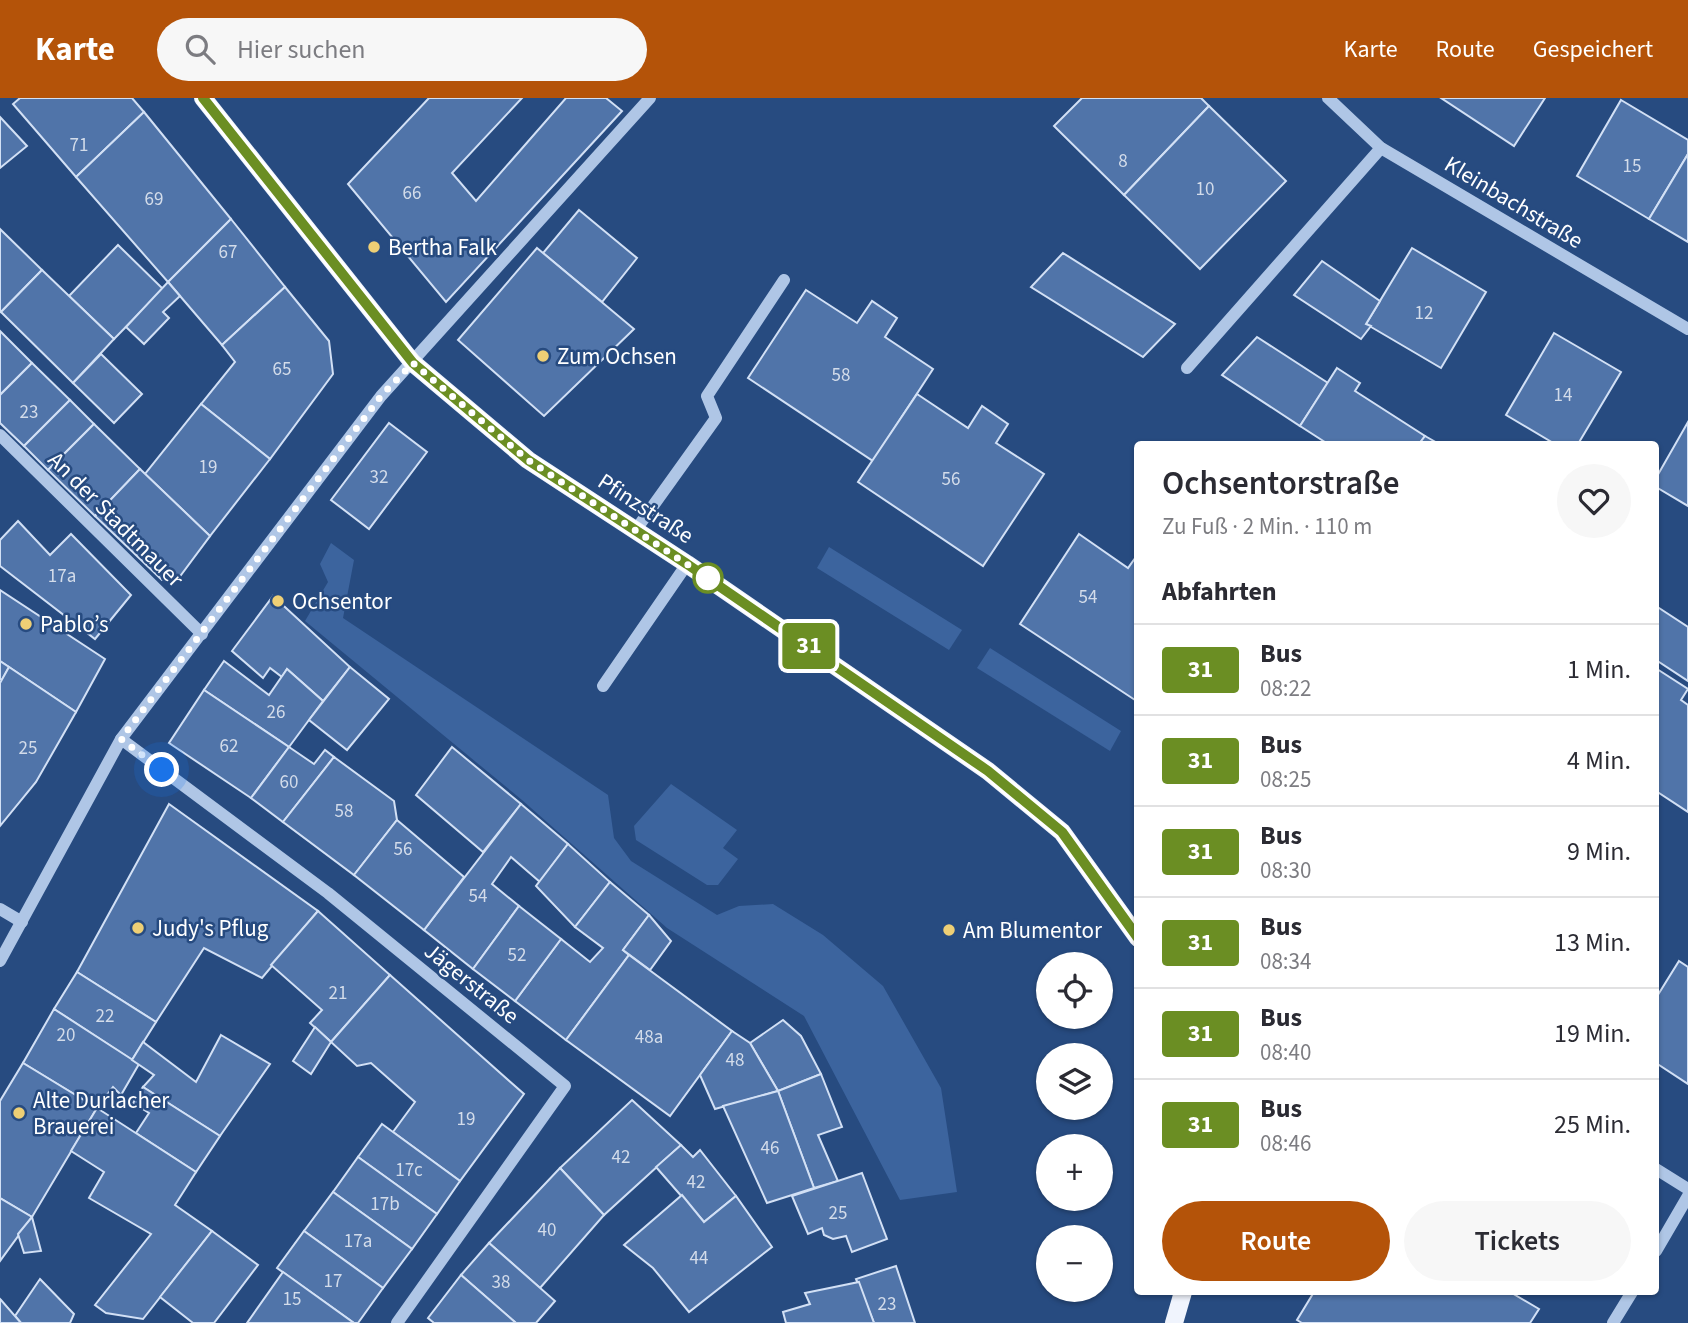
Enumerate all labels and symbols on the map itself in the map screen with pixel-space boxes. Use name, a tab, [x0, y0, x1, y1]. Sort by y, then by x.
house number: 71	[70, 132, 88, 159]
house number: 8	[1118, 148, 1128, 175]
street label: Kleinbachstraße	[1438, 148, 1589, 257]
house number: 15	[1623, 153, 1641, 180]
house number: 10	[1196, 176, 1214, 203]
house number: 66	[403, 180, 421, 207]
house number: 69	[145, 186, 163, 213]
place label: Bertha Falk	[388, 231, 497, 264]
house number: 67	[219, 239, 237, 266]
marker: Bertha Falk	[366, 239, 382, 255]
house number: 12	[1415, 300, 1433, 327]
place label: Zum Ochsen	[557, 340, 677, 373]
marker: Zum Ochsen	[535, 348, 551, 364]
house number: 65	[273, 356, 291, 383]
house number: 58	[832, 362, 850, 389]
house number: 14	[1554, 382, 1572, 409]
house number: 23	[20, 399, 38, 426]
street label: An der Stadtmauer	[40, 444, 192, 595]
house number: 19	[199, 454, 217, 481]
house number: 32	[370, 464, 388, 491]
street label: Pfinzstraße	[591, 465, 700, 552]
house number: 56	[942, 466, 960, 493]
house number: 17a	[48, 563, 76, 590]
unlabelled marker	[693, 563, 723, 593]
house number: 54	[1079, 584, 1097, 611]
place label: Ochsentor	[292, 585, 393, 618]
marker: Ochsentor	[270, 593, 286, 609]
place label: Pablo’s	[40, 608, 109, 641]
marker: Pablo’s	[18, 616, 34, 632]
line badge: 31	[778, 623, 840, 669]
house number: 26	[267, 699, 285, 726]
house number: 62	[220, 733, 238, 760]
house number: 25	[19, 735, 37, 762]
your location	[144, 752, 179, 787]
house number: 60	[280, 769, 298, 796]
house number: 58	[335, 798, 353, 825]
house number: 56	[394, 836, 412, 863]
house number: 54	[469, 883, 487, 910]
place label: Judy's Pflug	[152, 912, 269, 945]
place label: Am Blumentor	[963, 914, 1103, 947]
marker: Judy's Pflug	[130, 920, 146, 936]
marker: Am Blumentor	[941, 922, 957, 938]
street label: Jägerstraße	[417, 935, 526, 1032]
house number: 52	[508, 942, 526, 969]
house number: 21	[329, 980, 347, 1007]
house number: 22	[96, 1003, 114, 1030]
house number: 20	[57, 1022, 75, 1049]
house number: 48a	[635, 1024, 663, 1051]
house number: 48	[726, 1047, 744, 1074]
place label: Alte Durlacher Brauerei	[33, 1084, 170, 1143]
marker: Alte Durlacher Brauerei	[11, 1105, 27, 1121]
house number: 19	[457, 1106, 475, 1133]
house number: 46	[761, 1135, 779, 1162]
house number: 42	[612, 1144, 630, 1171]
house number: 17c	[395, 1157, 423, 1184]
house number: 42	[687, 1169, 705, 1196]
house number: 17b	[370, 1191, 400, 1218]
house number: 25	[829, 1200, 847, 1227]
house number: 40	[538, 1217, 556, 1244]
house number: 17a	[344, 1228, 372, 1255]
house number: 44	[690, 1245, 708, 1272]
house number: 17	[324, 1268, 342, 1295]
house number: 38	[492, 1269, 510, 1296]
house number: 15	[283, 1286, 301, 1313]
house number: 23	[878, 1291, 896, 1318]

